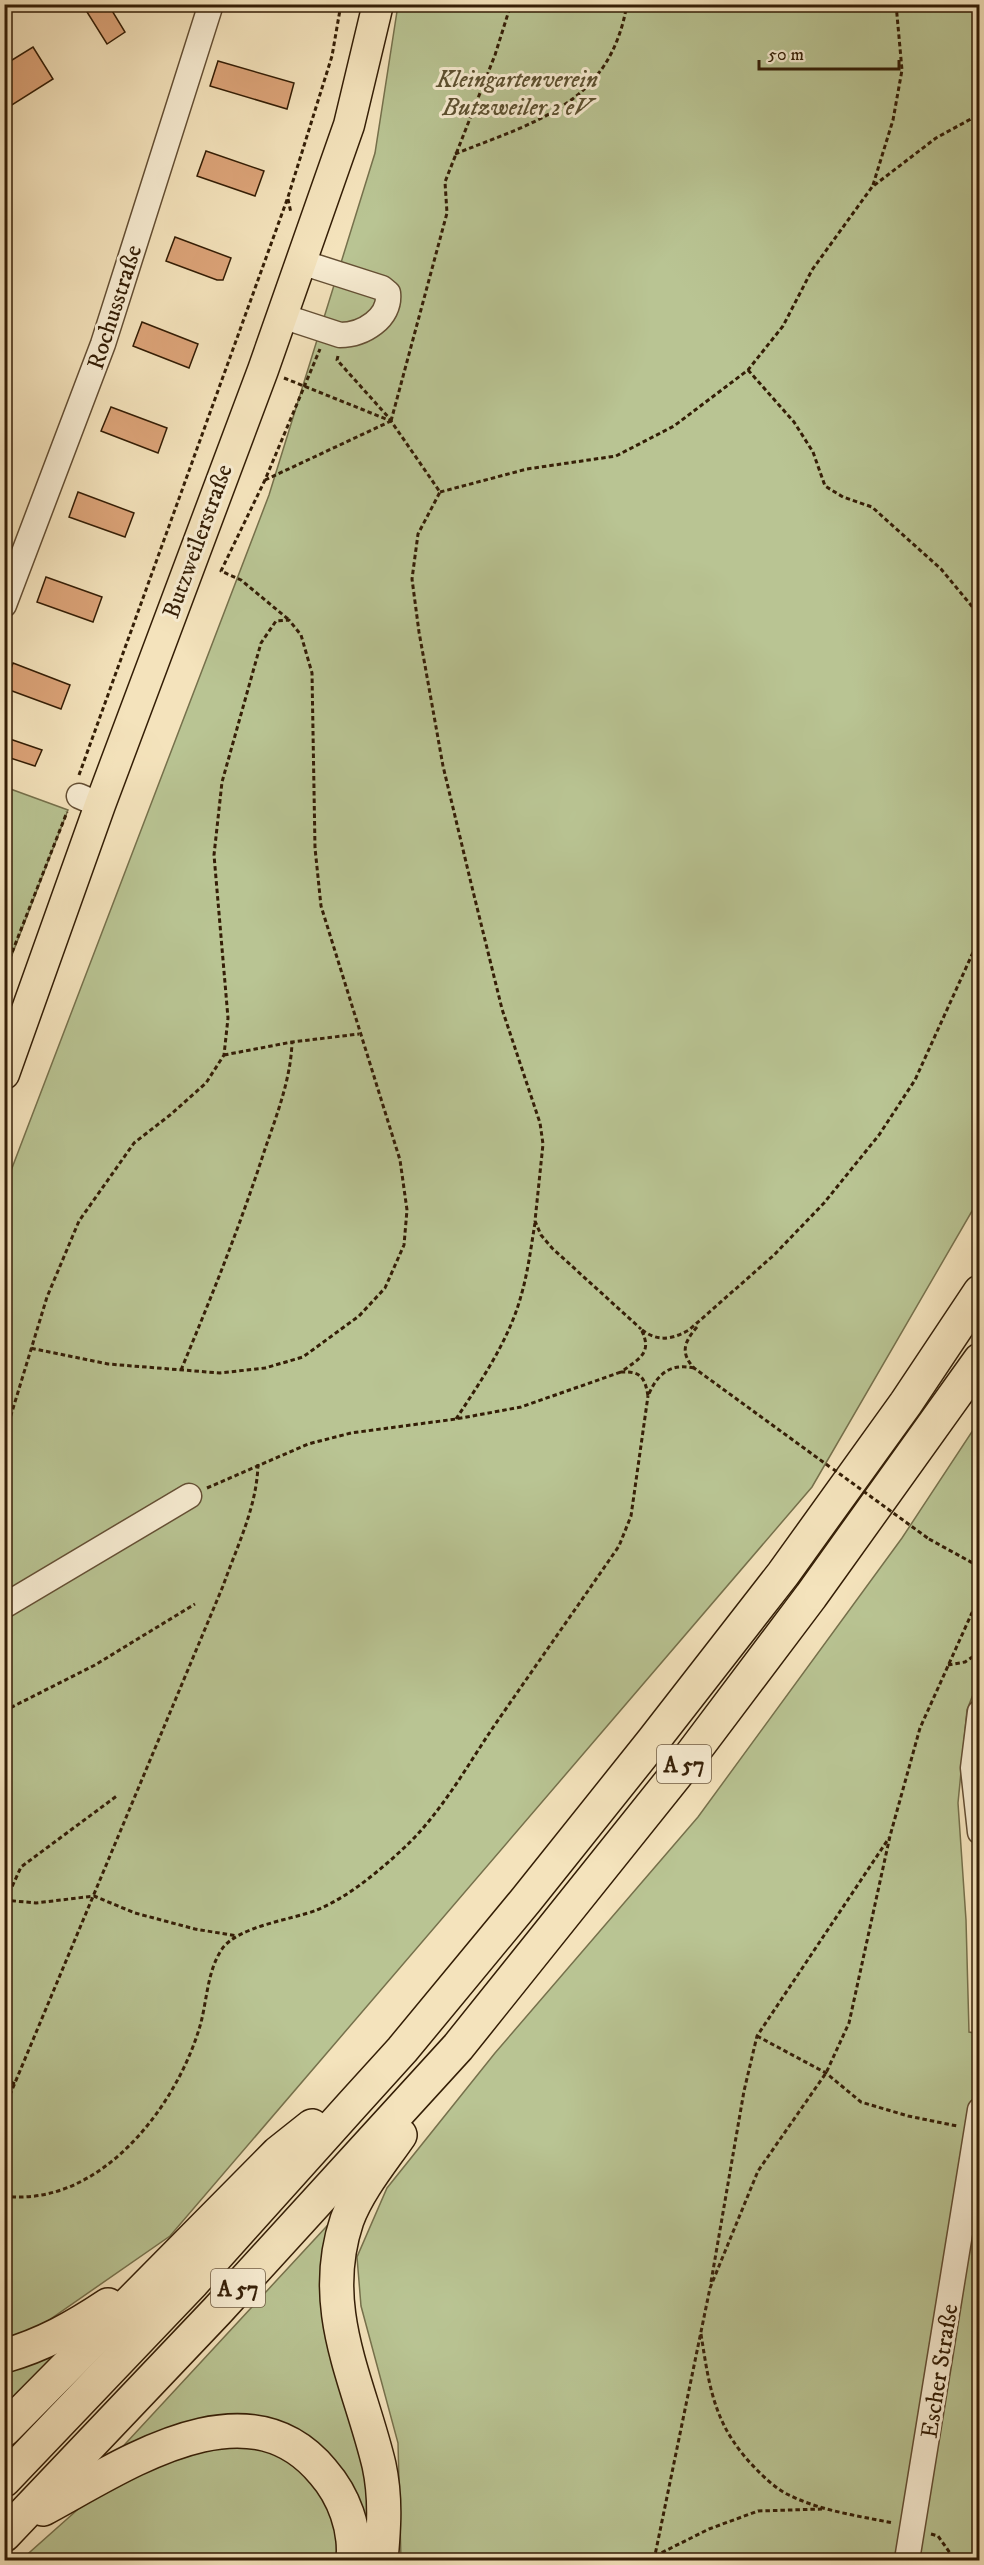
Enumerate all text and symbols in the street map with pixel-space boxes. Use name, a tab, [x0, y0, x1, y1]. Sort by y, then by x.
scale bar	[759, 33, 898, 71]
text: 50 m	[768, 44, 804, 66]
park label: Kleingartenverein Butzweiler 2 eV	[435, 65, 598, 123]
street label: Rochusstraße	[81, 241, 149, 373]
street label: Butzweilerstraße	[156, 460, 240, 622]
road number: A 57	[657, 1745, 711, 1783]
road number: A 57	[211, 2269, 265, 2307]
street label: Escher Straße	[915, 2302, 965, 2441]

